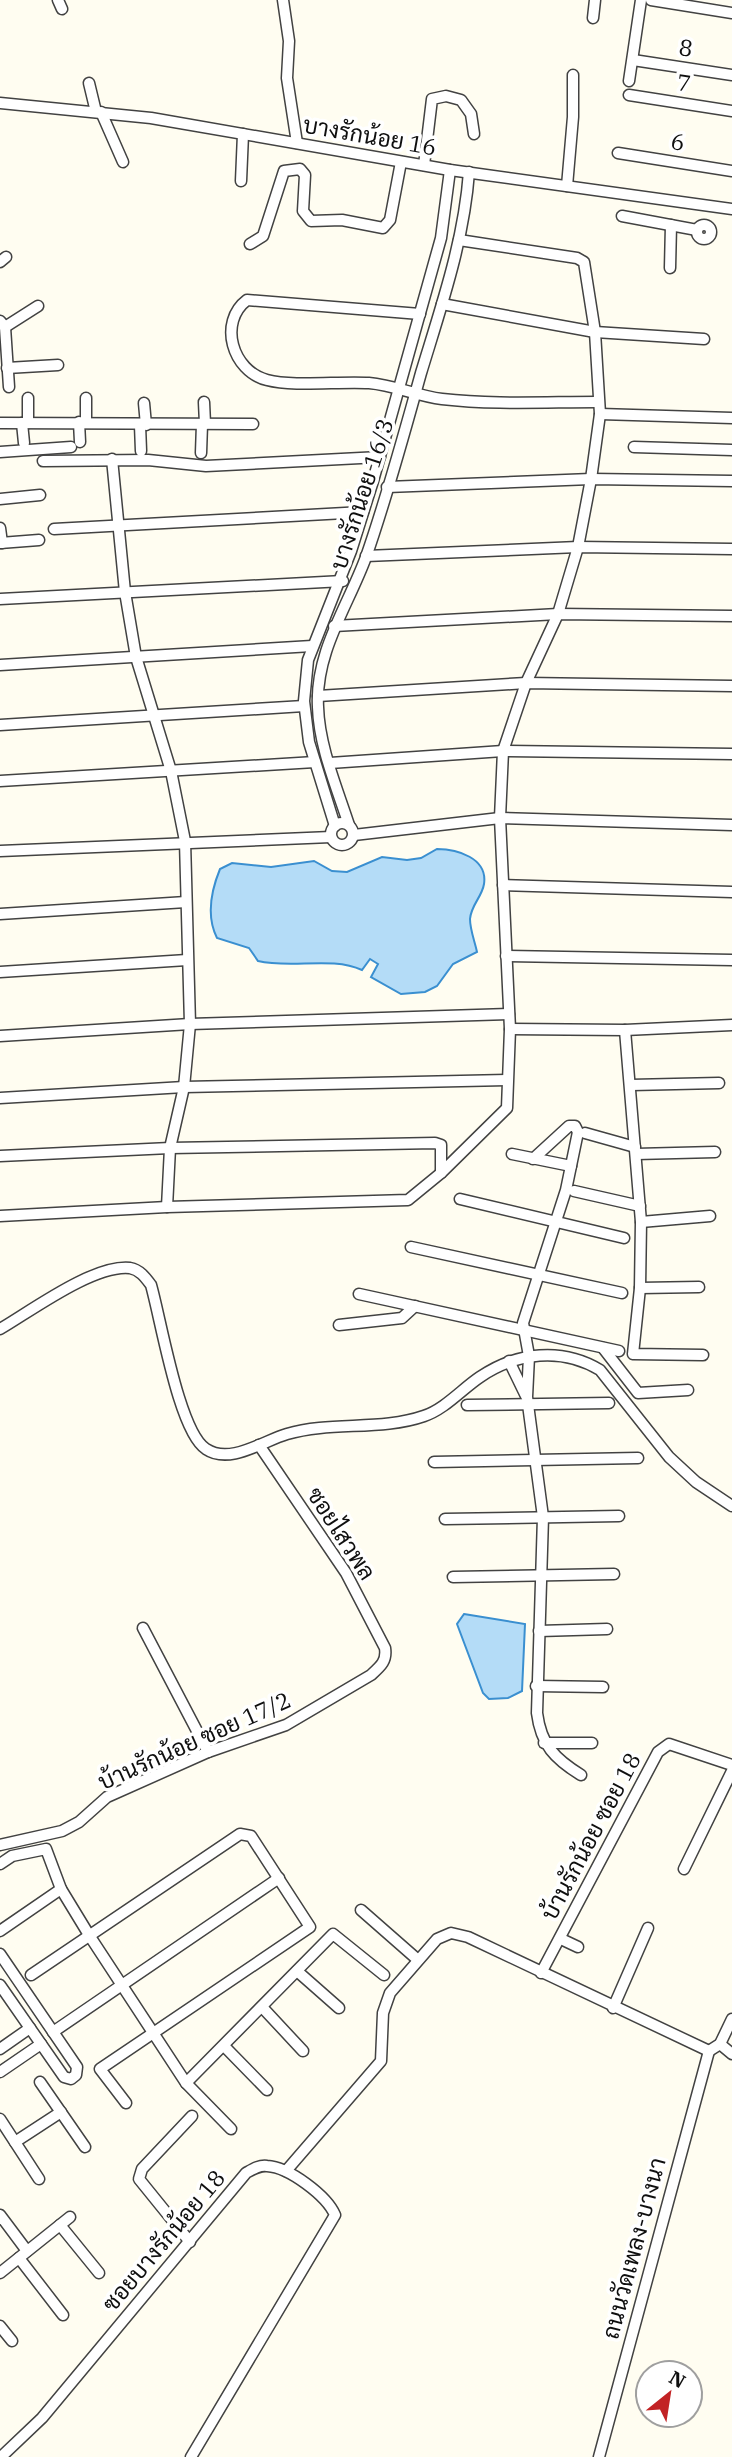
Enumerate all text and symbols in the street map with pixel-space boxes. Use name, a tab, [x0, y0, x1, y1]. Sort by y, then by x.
street label: 8	[677, 31, 695, 63]
street label: 7	[675, 66, 693, 98]
street label: บางรักน้อย 16	[301, 109, 439, 161]
street label: 6	[669, 125, 687, 157]
street label: บางรักน้อย 16/3	[322, 415, 400, 573]
street label: ซอยไสวพล	[301, 1481, 383, 1585]
street label: บ้านรักน้อย ซอย 17/2	[93, 1684, 295, 1796]
street label: บ้านรักน้อย ซอย 18	[533, 1747, 647, 1925]
street label: ถนนวัดเพลง-บางนา	[594, 2154, 672, 2342]
street label: ซอยบางรักน้อย 18	[95, 2163, 231, 2317]
north arrow	[634, 2359, 704, 2429]
text: N	[665, 2365, 690, 2393]

